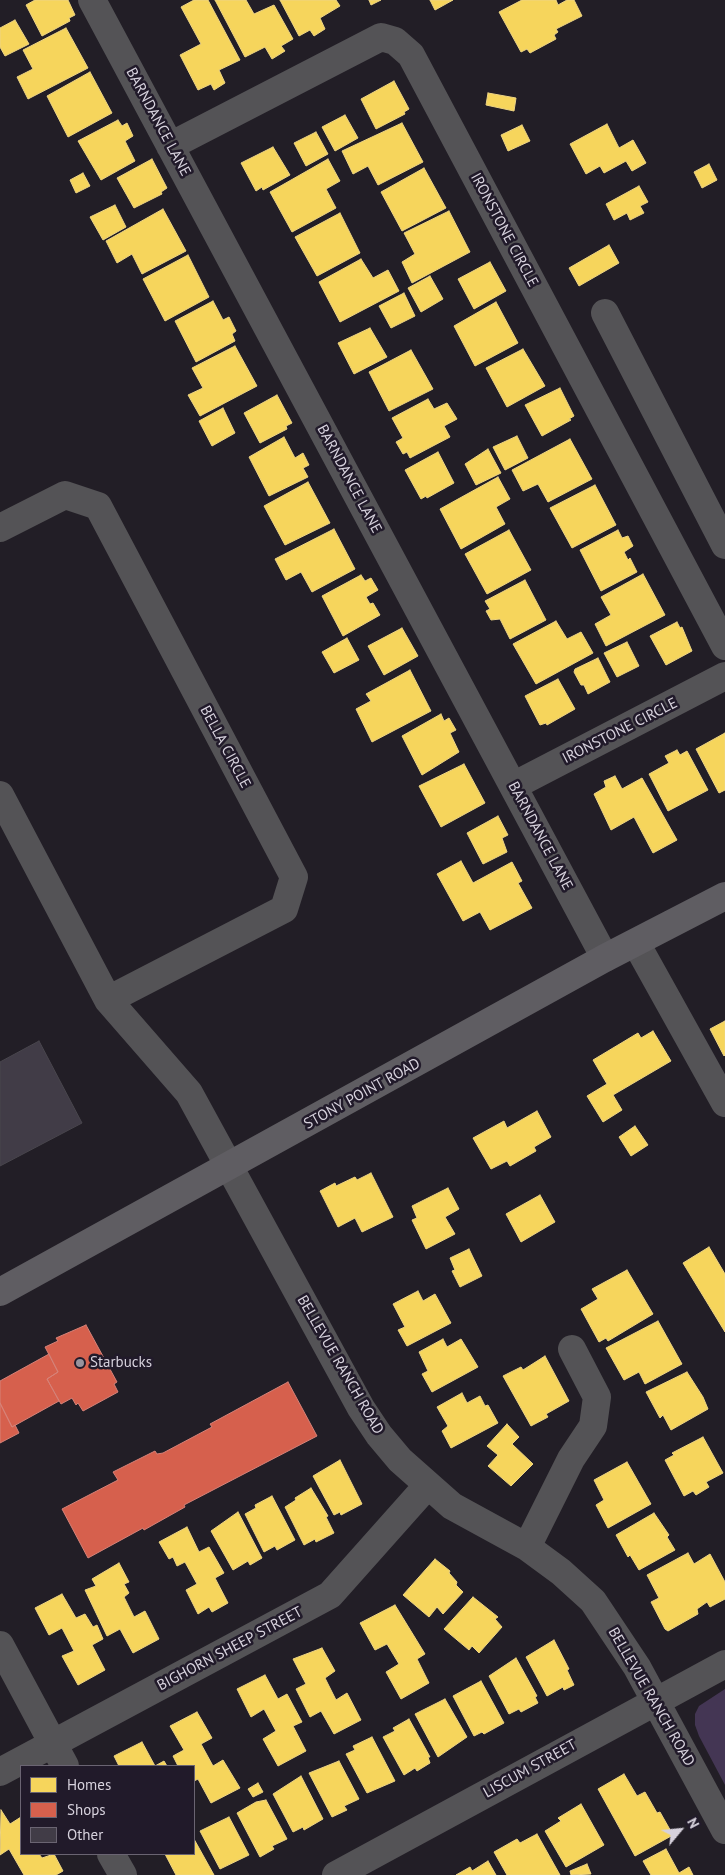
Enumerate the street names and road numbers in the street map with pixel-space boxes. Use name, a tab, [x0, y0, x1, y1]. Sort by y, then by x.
street label: BARNDANCE LANE	[122, 65, 194, 179]
street label: IRONSTONE CIRCLE	[466, 170, 542, 290]
street label: BARNDANCE LANE	[313, 422, 385, 536]
street label: IRONSTONE CIRCLE	[560, 694, 680, 768]
street label: BELLA CIRCLE	[196, 703, 254, 791]
street label: BARNDANCE LANE	[504, 779, 576, 893]
street label: STONY POINT ROAD	[301, 1055, 423, 1133]
street label: BELLEVUE RANCH ROAD	[293, 1292, 387, 1438]
street label: BIGHORN SHEEP STREET	[154, 1603, 306, 1695]
street label: BELLEVUE RANCH ROAD	[604, 1624, 698, 1770]
street label: LISCUM STREET	[480, 1736, 580, 1802]

